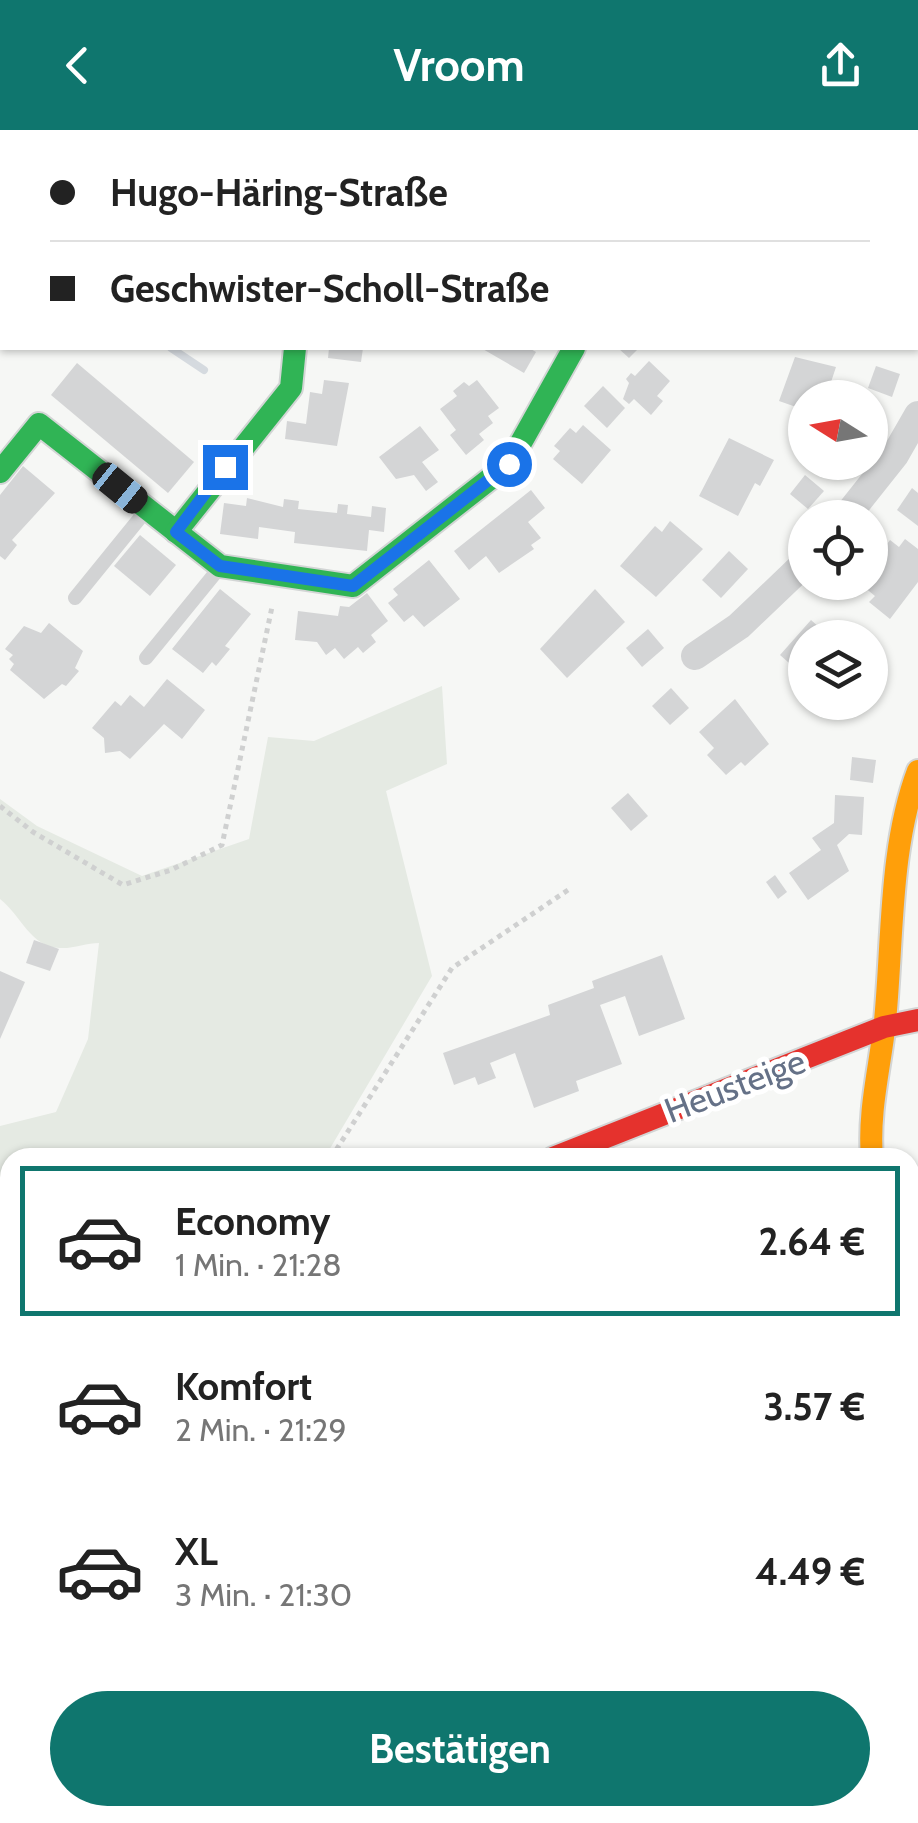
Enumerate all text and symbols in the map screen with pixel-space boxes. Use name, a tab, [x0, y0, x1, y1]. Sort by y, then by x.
icon: back	[50, 38, 105, 93]
text: Vroom	[393, 38, 525, 92]
icon: share	[813, 38, 868, 93]
text: Hugo-Häring-Straße	[110, 169, 448, 216]
text: Geschwister-Scholl-Straße	[110, 265, 549, 312]
north arrow	[788, 380, 888, 480]
map controls	[788, 380, 888, 720]
route start	[487, 442, 532, 487]
route end	[203, 445, 248, 490]
car	[87, 457, 153, 519]
button: locate	[788, 500, 888, 600]
button: layers	[788, 620, 888, 720]
street label: Heusteige	[658, 1039, 811, 1132]
icon: car	[55, 1196, 145, 1286]
text: Economy	[175, 1198, 330, 1245]
text: 2.64 €	[759, 1218, 865, 1265]
text: 1 Min. · 21:28	[175, 1245, 342, 1284]
icon: car	[55, 1361, 145, 1451]
text: Komfort	[175, 1363, 312, 1410]
text: 3.57 €	[763, 1383, 865, 1430]
text: 2 Min. · 21:29	[175, 1410, 347, 1449]
icon: car	[55, 1526, 145, 1616]
text: XL	[175, 1528, 218, 1575]
text: 4.49 €	[755, 1548, 865, 1595]
text: 3 Min. · 21:30	[175, 1575, 352, 1614]
button: Bestätigen	[50, 1691, 870, 1806]

